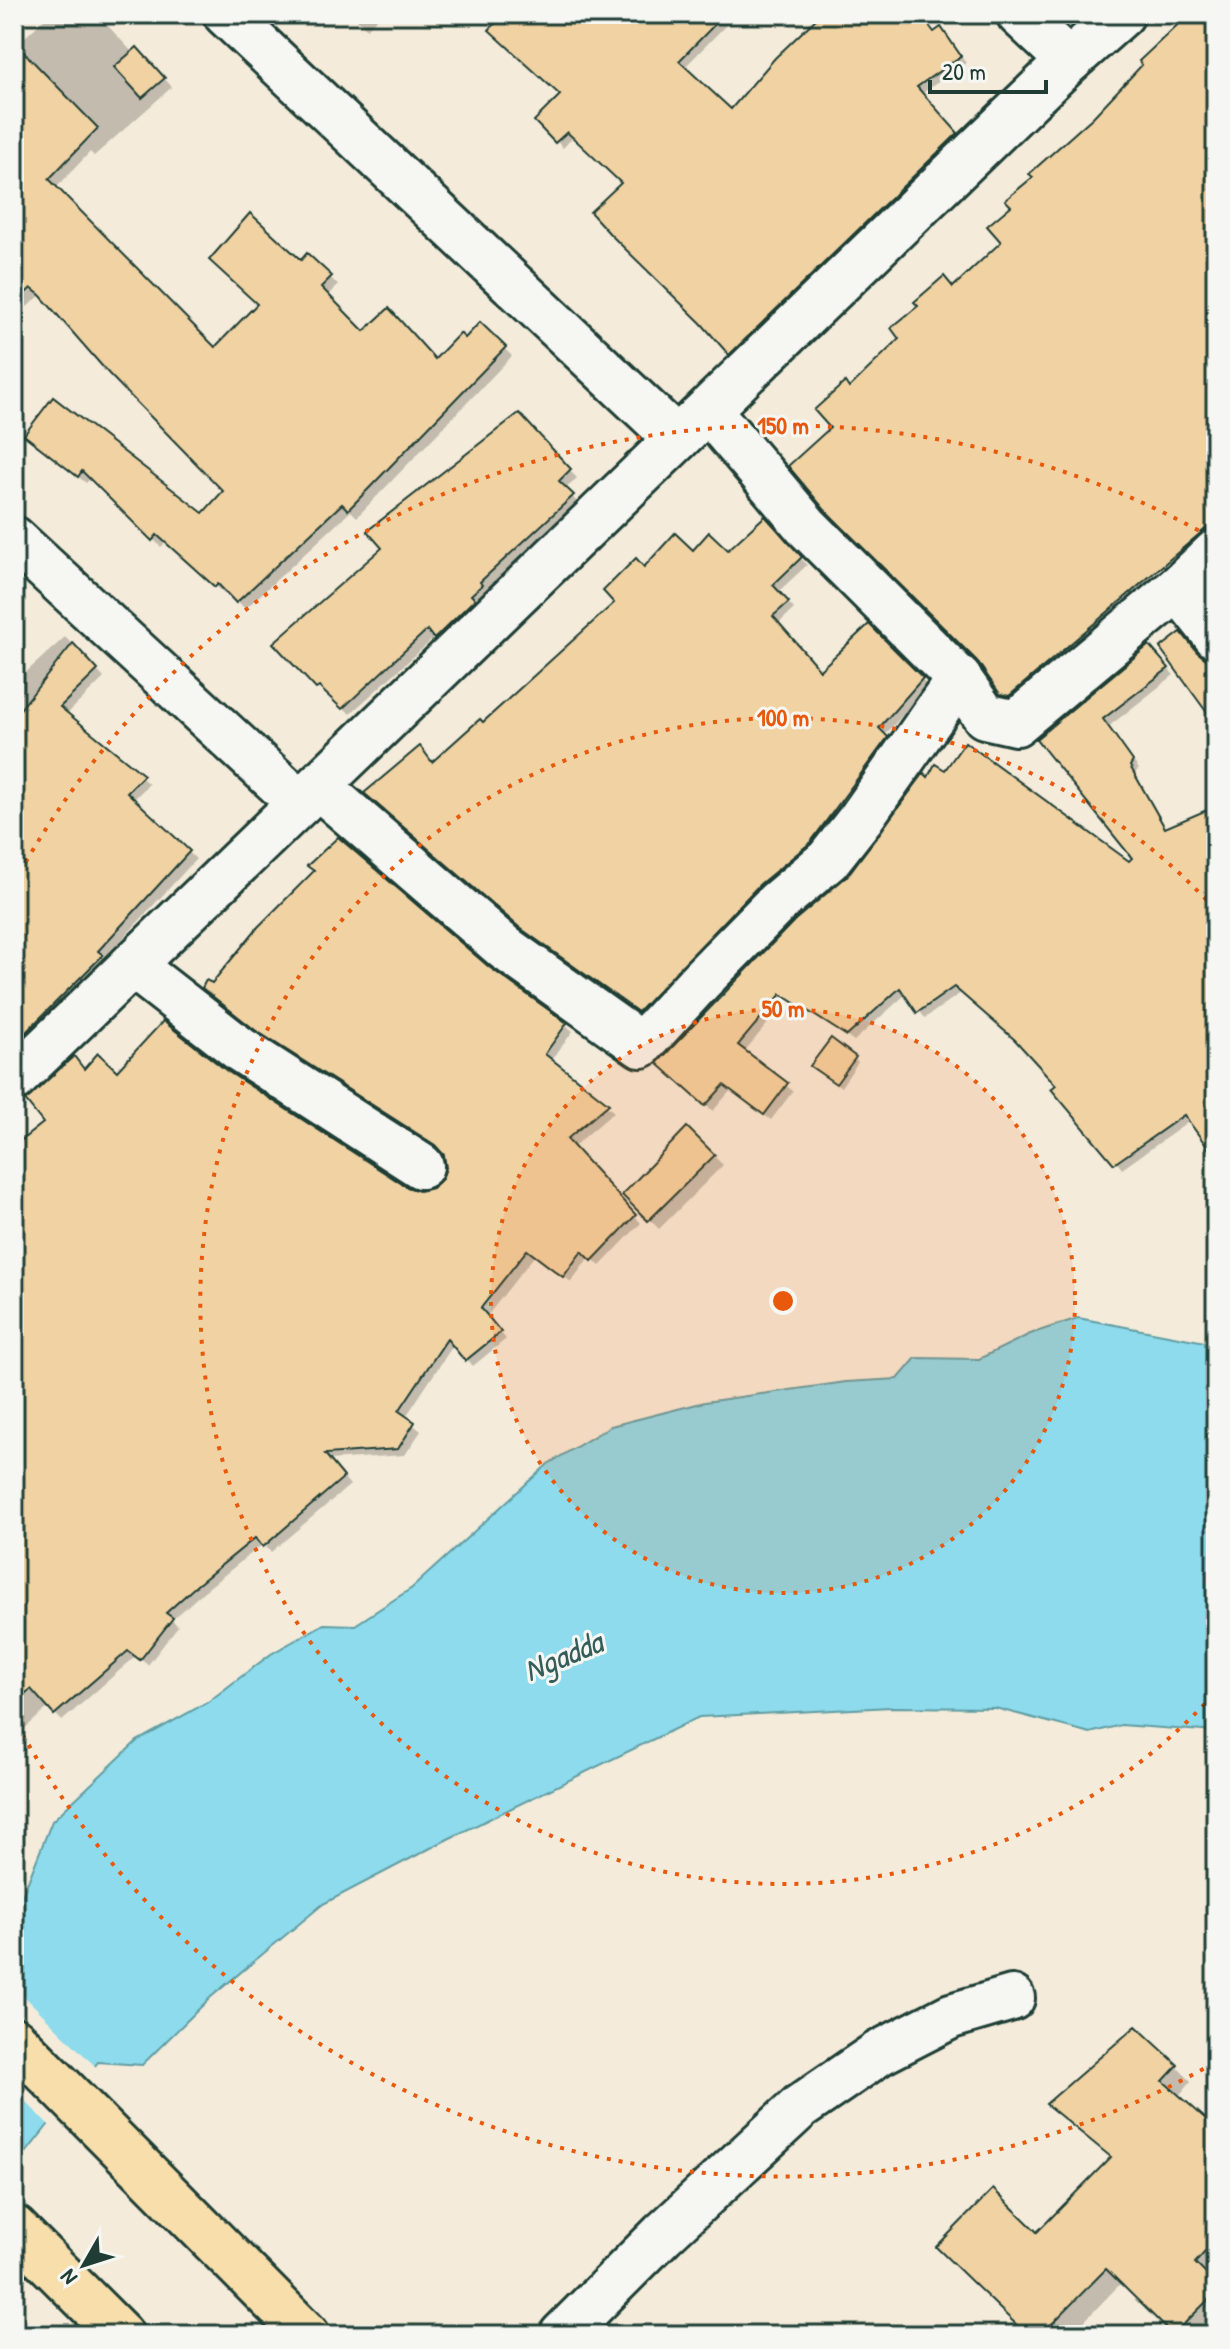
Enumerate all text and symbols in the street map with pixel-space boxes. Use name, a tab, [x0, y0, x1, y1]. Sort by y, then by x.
scale bar	[930, 44, 1046, 94]
text: 20 m	[942, 55, 986, 87]
text: 150 m	[757, 409, 809, 441]
text: 100 m	[757, 701, 809, 733]
text: 50 m	[762, 992, 804, 1024]
centre of rings	[769, 1287, 797, 1315]
water label: Ngadda	[517, 1619, 612, 1691]
north arrow	[44, 2225, 124, 2305]
text: N	[53, 2263, 84, 2292]

